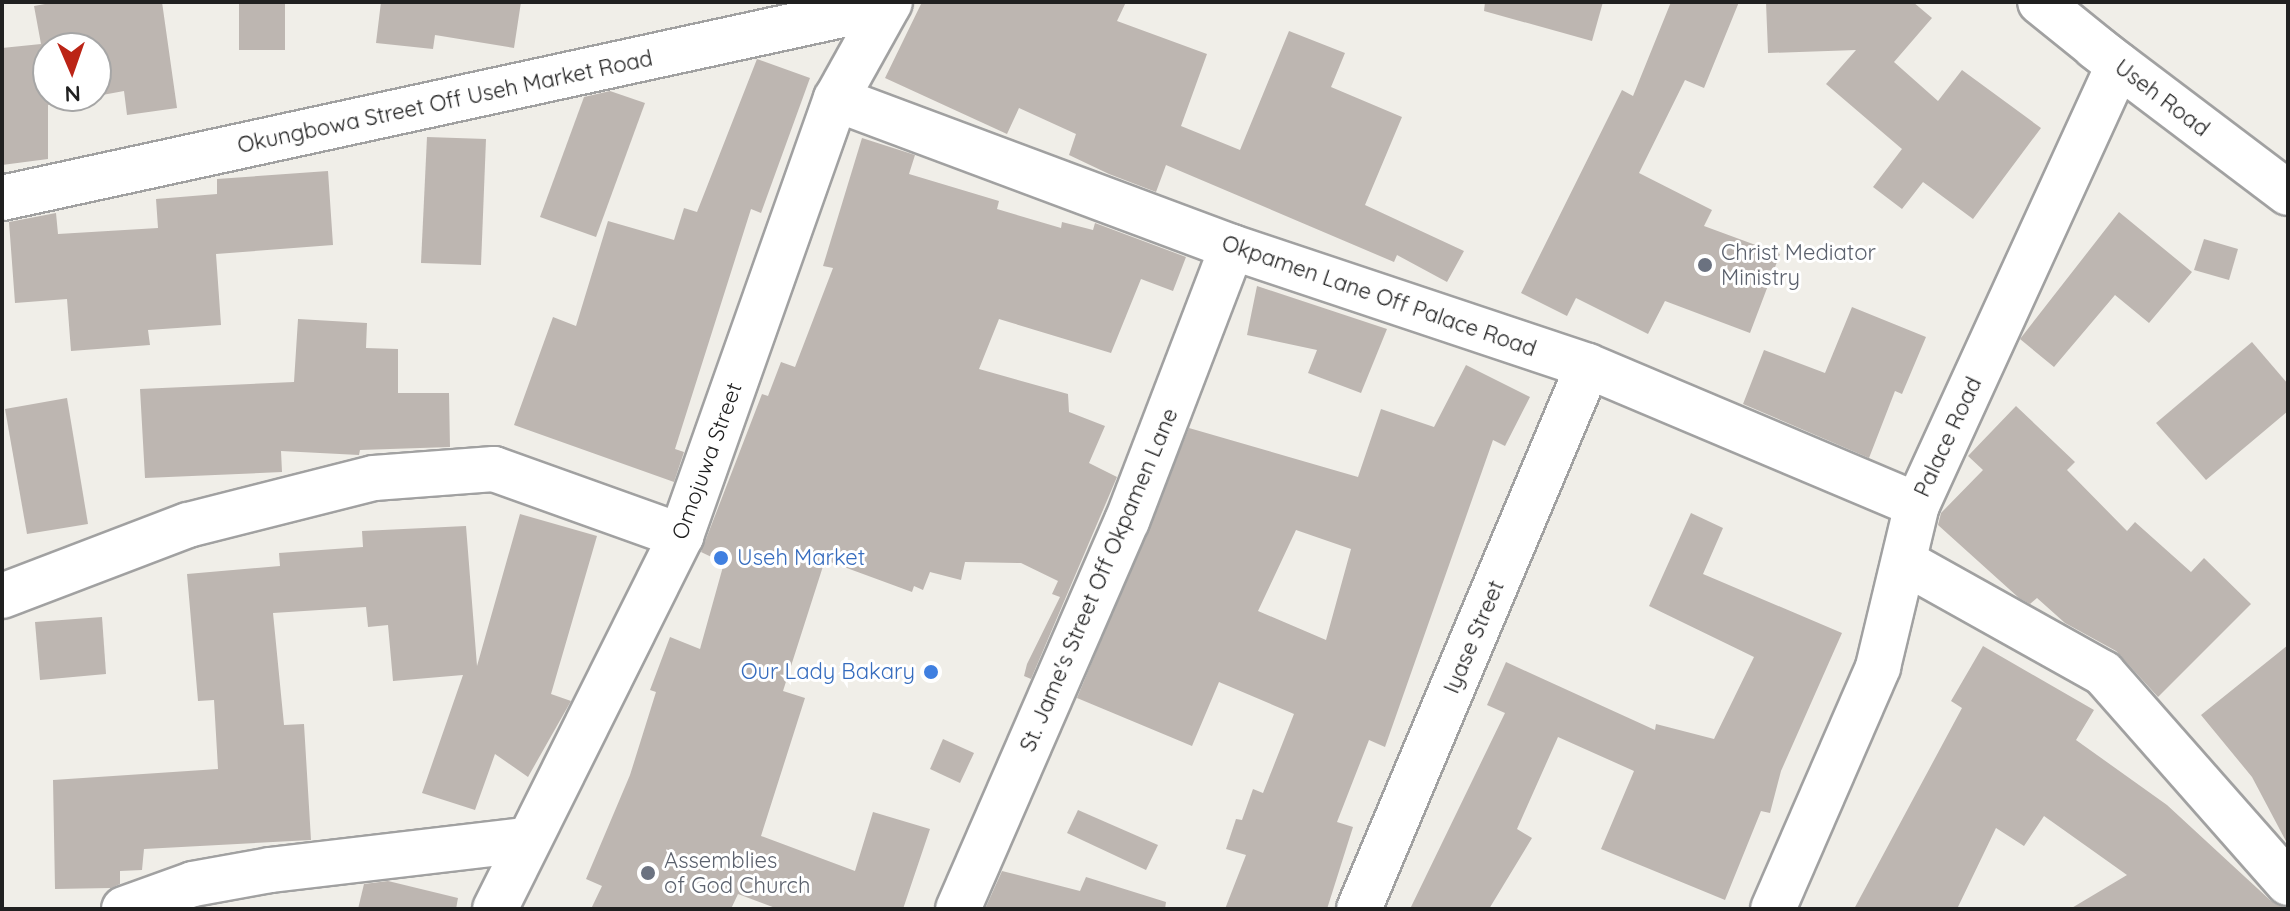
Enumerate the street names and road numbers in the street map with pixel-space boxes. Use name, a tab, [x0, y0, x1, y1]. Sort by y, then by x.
street label: Okungbowa Street Off Useh Market Road	[235, 45, 655, 159]
street label: Useh Road	[2110, 54, 2214, 142]
street label: Okpamen Lane Off Palace Road	[1218, 230, 1540, 362]
street label: Palace Road	[1909, 373, 1987, 501]
street label: Omojuwa Street	[666, 379, 748, 543]
street label: St. Jame's Street Off Okpamen Lane	[1015, 404, 1183, 756]
street label: Iyase Street	[1438, 577, 1510, 697]

